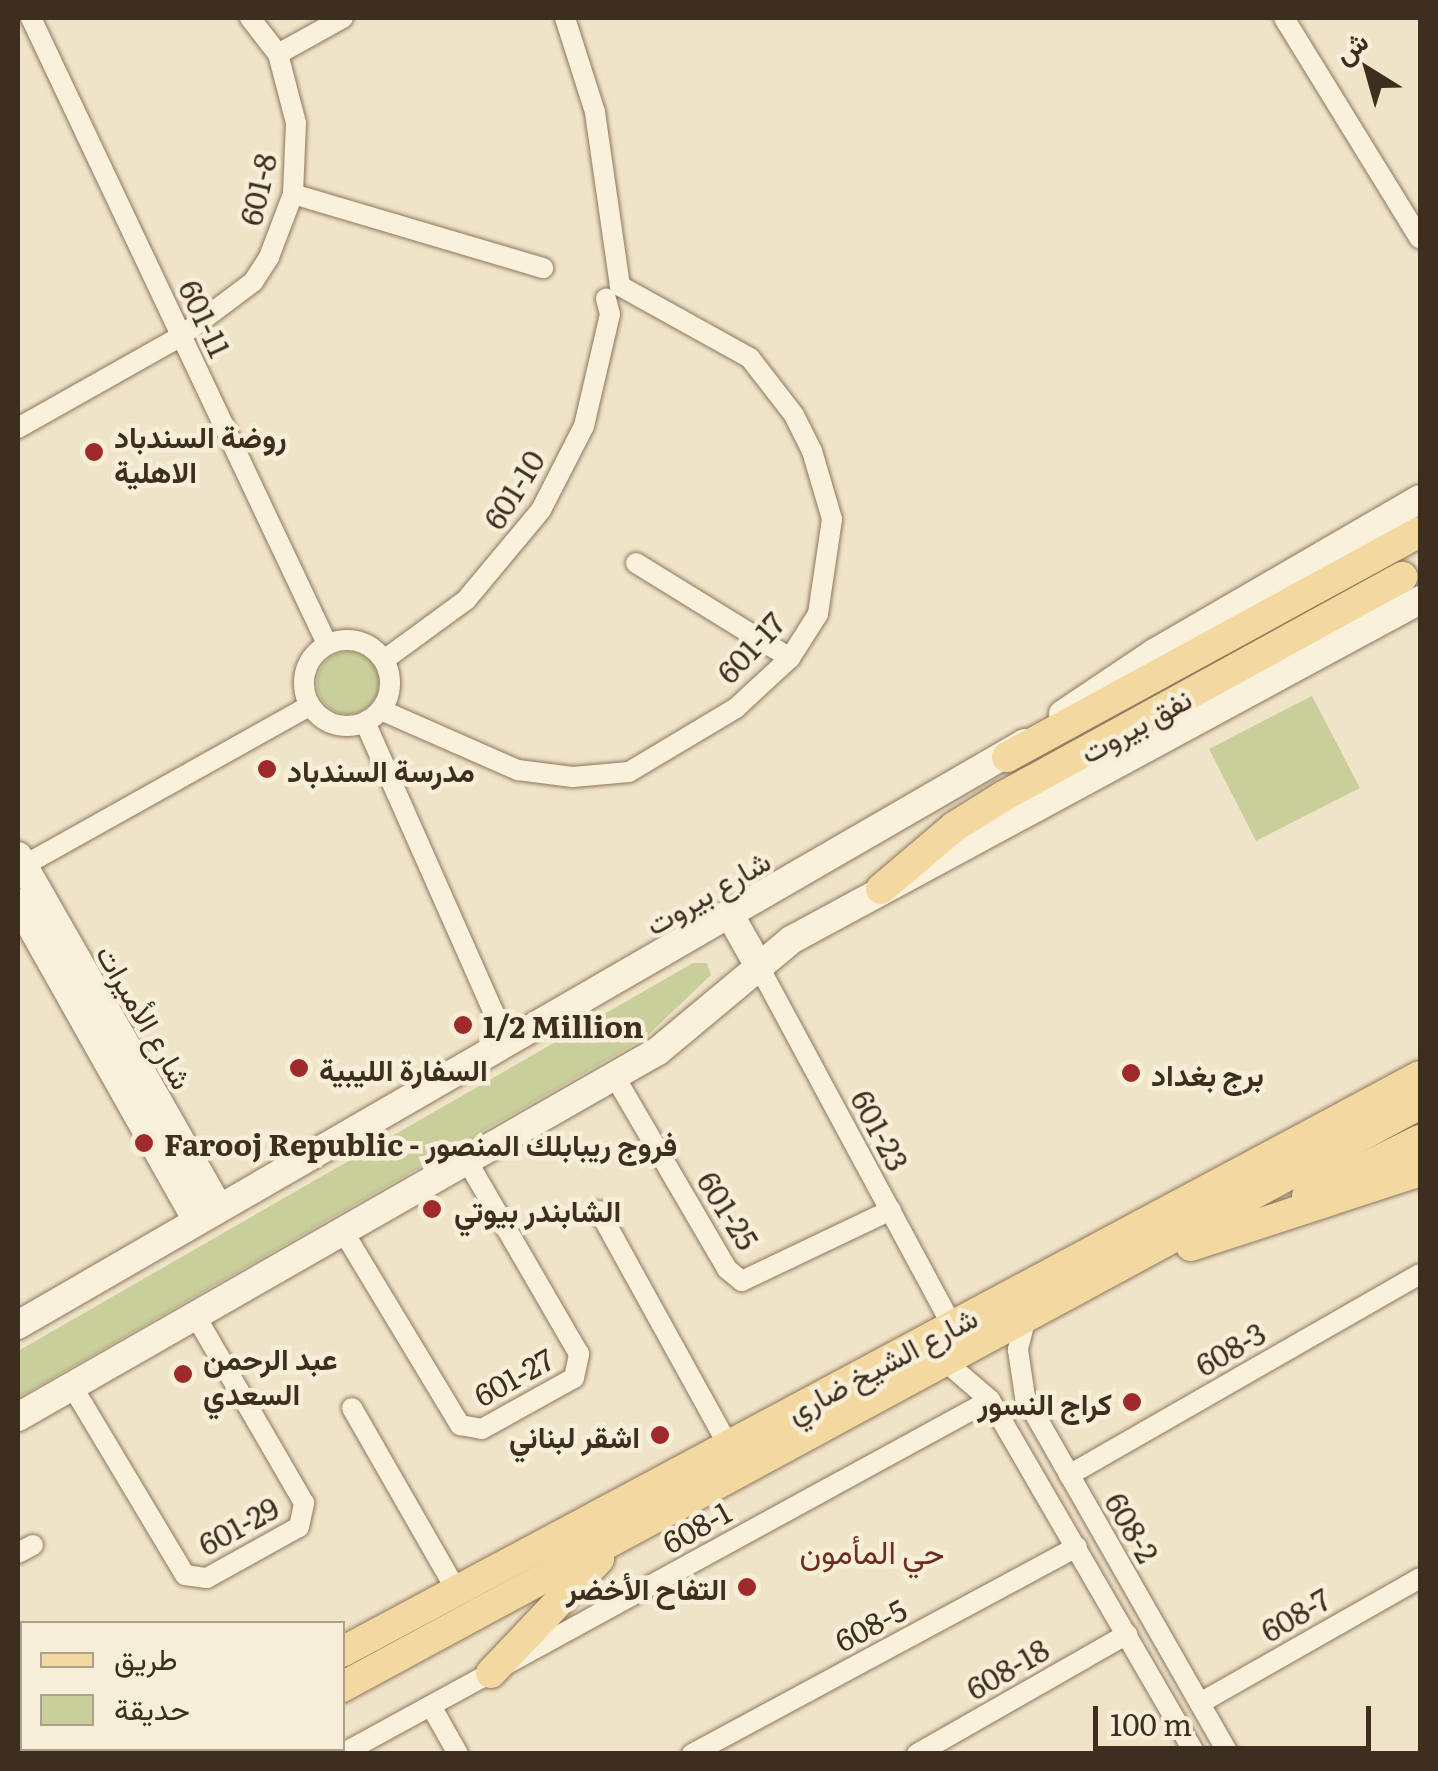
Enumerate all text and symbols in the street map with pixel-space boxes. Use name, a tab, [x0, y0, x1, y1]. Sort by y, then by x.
text: ش	[1324, 19, 1376, 73]
north arrow	[1318, 20, 1418, 120]
street label: 601-8	[231, 149, 283, 229]
street label: 601-11	[173, 274, 239, 362]
place label: روضة السندباد الاهلية	[114, 417, 287, 488]
marker: روضة السندباد الاهلية	[83, 441, 105, 463]
street label: 601-10	[475, 443, 551, 535]
street label: 601-17	[709, 604, 791, 690]
street label: نفق بيروت	[1073, 679, 1197, 769]
place label: مدرسة السندباد	[287, 751, 475, 787]
marker: مدرسة السندباد	[256, 758, 278, 780]
street label: شارع بيروت	[638, 841, 776, 941]
street label: شارع الأميرات	[90, 937, 202, 1095]
place label: 1/2 Million	[483, 1007, 644, 1043]
marker: 1/2 Million	[452, 1014, 474, 1036]
place label: السفارة الليبية	[319, 1050, 488, 1086]
place label: برج بغداد	[1151, 1055, 1264, 1091]
marker: السفارة الليبية	[288, 1057, 310, 1079]
marker: برج بغداد	[1120, 1062, 1142, 1084]
street label: 601-23	[845, 1083, 917, 1177]
place label: Farooj Republic - فروج ريبابلك المنصور	[164, 1125, 677, 1161]
marker: Farooj Republic - فروج ريبابلك المنصور	[133, 1132, 155, 1154]
street label: 601-25	[691, 1164, 767, 1256]
place label: الشابندر بيوتي	[454, 1191, 621, 1227]
marker: الشابندر بيوتي	[419, 1196, 445, 1222]
street label: شارع الشيخ ضاري	[779, 1298, 983, 1428]
street label: 608-3	[1188, 1314, 1272, 1382]
place label: عبد الرحمن السعدي	[203, 1339, 337, 1410]
street label: 601-27	[467, 1340, 559, 1412]
marker: عبد الرحمن السعدي	[172, 1363, 194, 1385]
place label: كراج النسور	[977, 1384, 1112, 1420]
marker: كراج النسور	[1121, 1391, 1143, 1413]
place label: اشقر لبناني	[509, 1417, 640, 1453]
marker: اشقر لبناني	[649, 1424, 671, 1446]
street label: 608-2	[1099, 1486, 1167, 1568]
street label: 601-29	[192, 1488, 284, 1562]
street label: 608-1	[655, 1493, 737, 1559]
district label: حي المأمون	[800, 1531, 944, 1569]
place label: التفاح الأخضر	[566, 1569, 727, 1605]
marker: التفاح الأخضر	[736, 1576, 758, 1598]
street label: 608-7	[1254, 1580, 1336, 1648]
street label: 608-5	[828, 1590, 912, 1658]
legend	[20, 1621, 345, 1751]
street label: 608-18	[959, 1630, 1055, 1706]
text: طريق	[114, 1635, 178, 1679]
text: حديقة	[114, 1685, 190, 1729]
scale bar	[1098, 1686, 1376, 1748]
text: 100 m	[1110, 1701, 1192, 1745]

